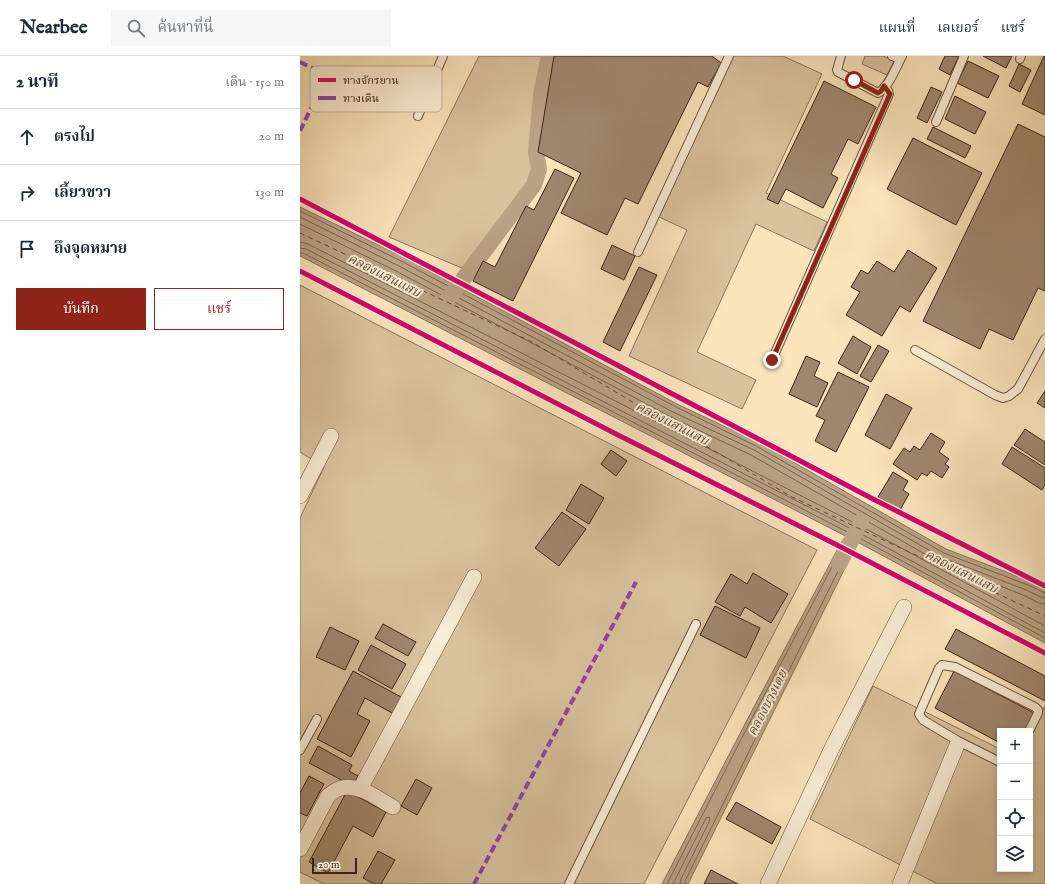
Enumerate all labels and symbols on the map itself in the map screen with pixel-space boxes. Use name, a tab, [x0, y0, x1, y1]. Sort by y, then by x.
legend	[310, 66, 442, 112]
route start	[845, 71, 863, 89]
text: ทางจักรยาน	[343, 74, 399, 88]
text: ทางเดิน	[343, 92, 379, 106]
water label: คลองแสนแสบ	[345, 250, 424, 302]
route end	[763, 351, 781, 369]
water label: คลองแสนแสบ	[633, 398, 712, 450]
water label: คลองแสนแสบ	[922, 546, 1001, 598]
water label: คลองบางเตย	[744, 666, 792, 739]
scale bar	[312, 856, 357, 875]

